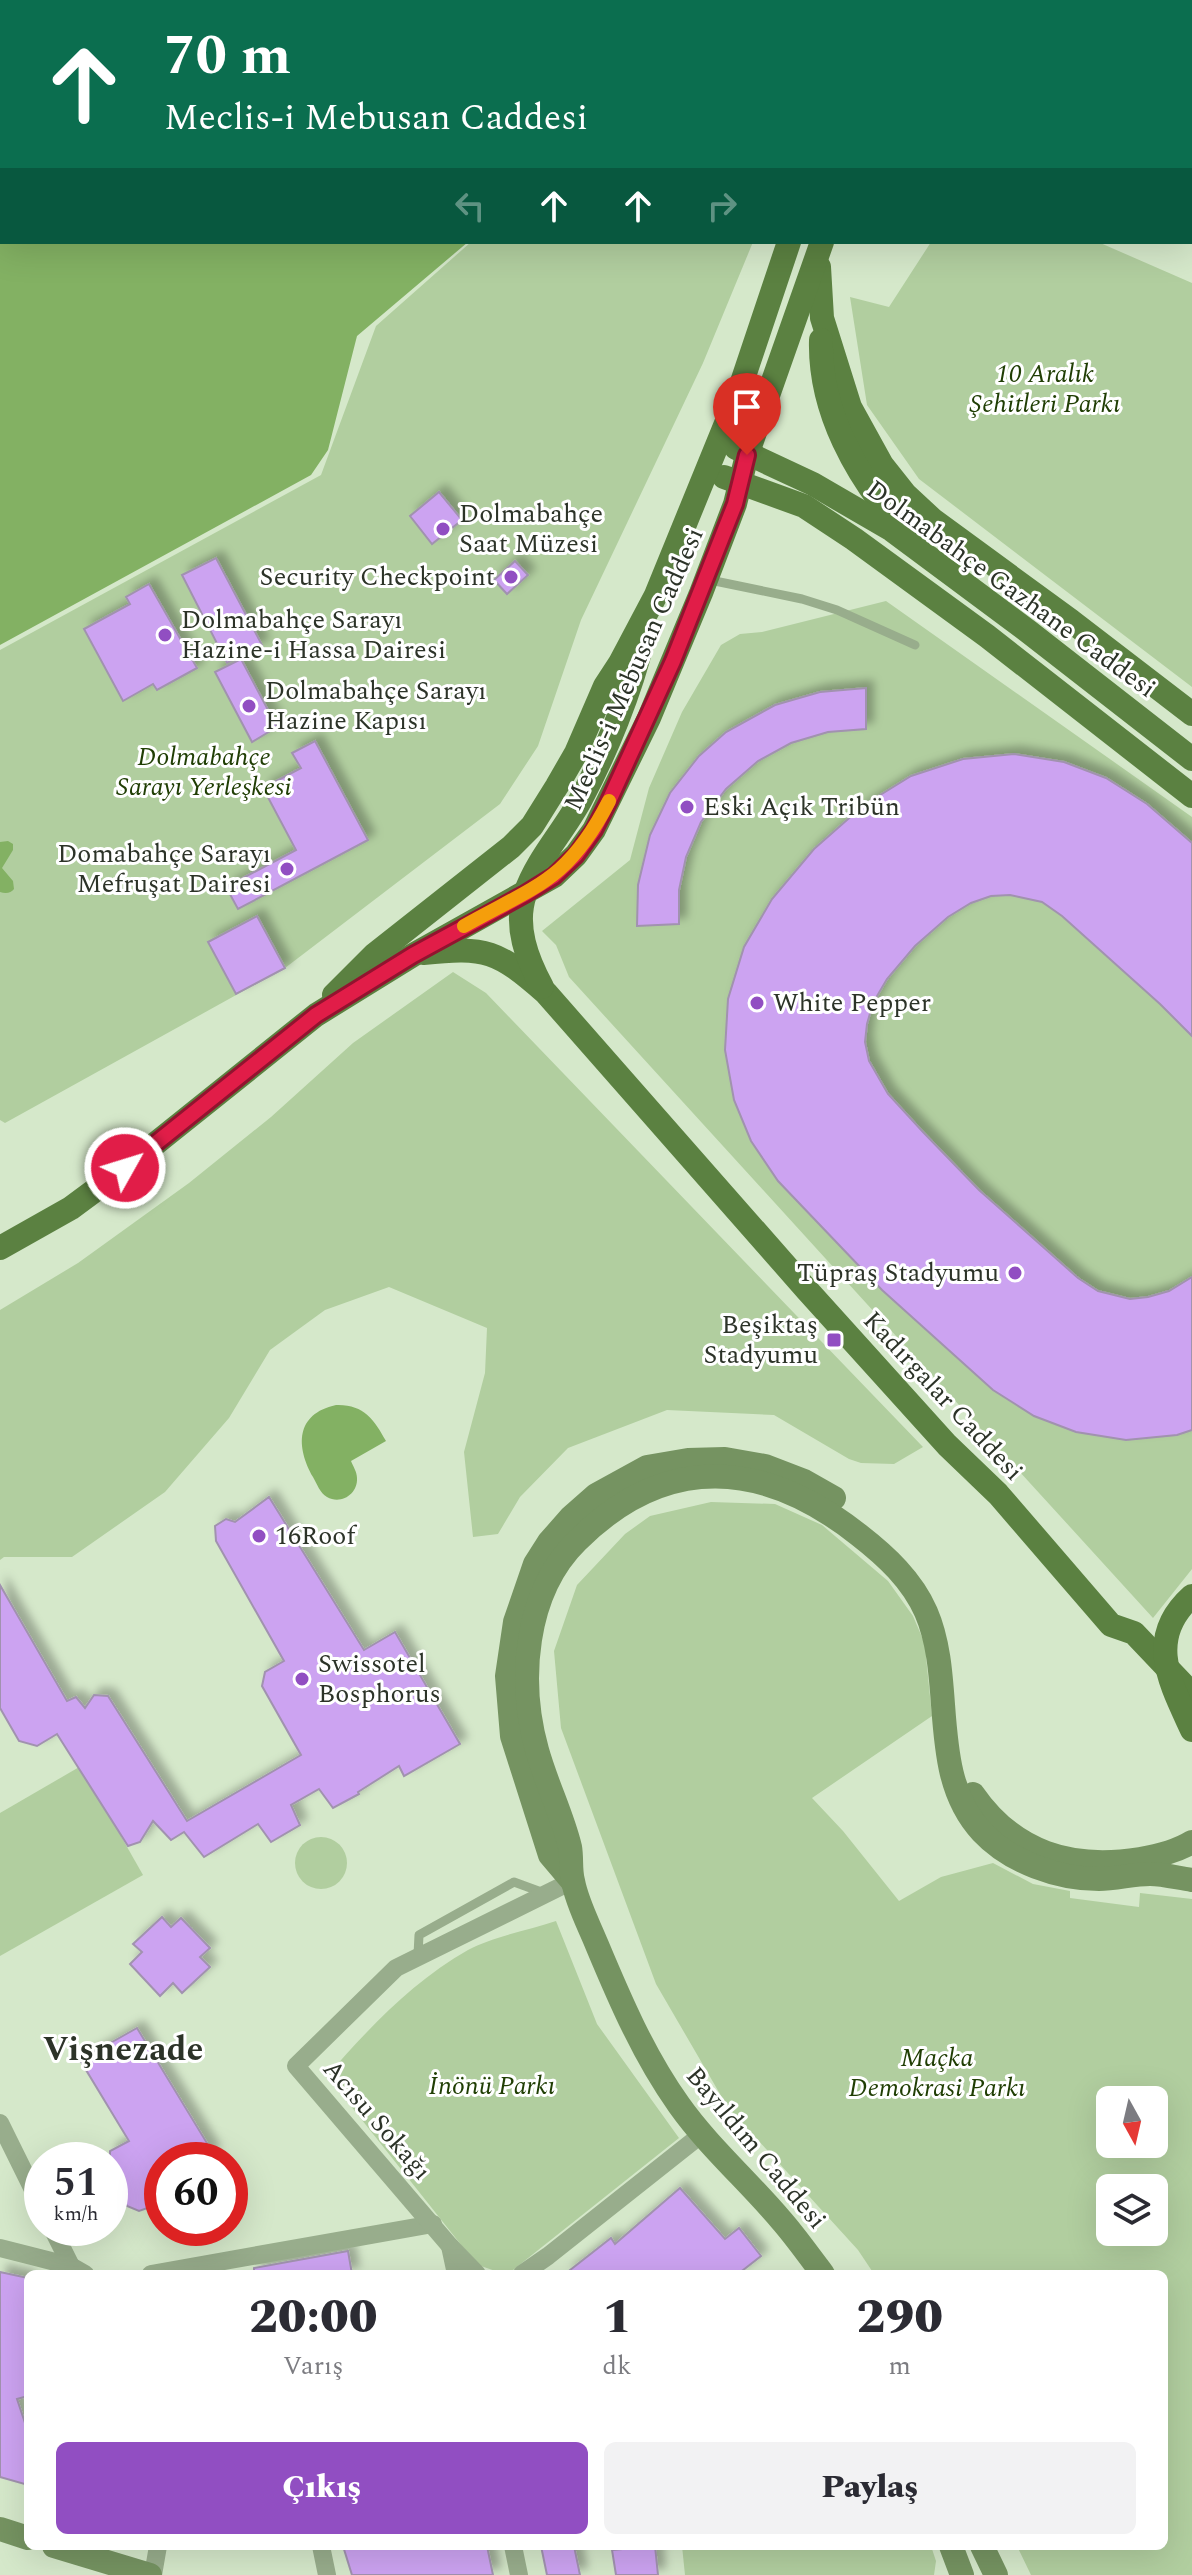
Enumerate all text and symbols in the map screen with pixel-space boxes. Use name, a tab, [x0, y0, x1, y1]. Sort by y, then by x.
text: 70 m	[164, 14, 291, 99]
icon: ahead	[32, 32, 136, 136]
text: Meclis-i Mebusan Caddesi	[164, 91, 588, 146]
icon: left	[448, 184, 492, 228]
icon: ahead	[532, 184, 576, 228]
icon: ahead	[616, 184, 660, 228]
icon: right	[700, 184, 744, 228]
park label: 10 Aralık Şehitleri Parkı	[970, 354, 1120, 424]
pin	[713, 373, 781, 455]
icon: arrive	[725, 385, 769, 429]
street label: Dolmabahçe Gazhane Caddesi	[858, 470, 1164, 708]
place label: Dolmabahçe Saat Müzesi	[459, 494, 603, 564]
marker: Dolmabahçe Saat Müzesi	[434, 520, 452, 538]
street label: Meclis-i Mebusan Caddesi	[553, 521, 715, 817]
place label: Security Checkpoint	[259, 557, 495, 597]
marker: Security Checkpoint	[502, 568, 520, 586]
place label: Dolmabahçe Sarayı Hazine-i Hassa Dairesi	[181, 600, 446, 670]
marker: Dolmabahçe Sarayı Hazine-i Hassa Dairesi	[156, 626, 174, 644]
place label: Dolmabahçe Sarayı Hazine Kapısı	[265, 671, 486, 741]
marker: Dolmabahçe Sarayı Hazine Kapısı	[240, 697, 258, 715]
park label: Dolmabahçe Sarayı Yerleşkesi	[116, 737, 292, 807]
place label: Eski Açık Tribün	[703, 787, 900, 827]
marker: Eski Açık Tribün	[678, 798, 696, 816]
place label: Domabahçe Sarayı Mefruşat Dairesi	[57, 834, 271, 904]
marker: Domabahçe Sarayı Mefruşat Dairesi	[278, 860, 296, 878]
place label: White Pepper	[773, 983, 931, 1023]
marker: White Pepper	[748, 994, 766, 1012]
position arrow	[83, 1126, 167, 1210]
place label: Tüpraş Stadyumu	[797, 1253, 999, 1293]
marker: Tüpraş Stadyumu	[1006, 1264, 1024, 1282]
street label: Kadırgalar Caddesi	[853, 1302, 1033, 1490]
place label: Beşiktaş Stadyumu	[703, 1305, 818, 1375]
marker: Beşiktaş Stadyumu	[825, 1331, 843, 1349]
place label: 16Roof	[275, 1516, 357, 1556]
marker: 16Roof	[250, 1527, 268, 1545]
place label: Swissotel Bosphorus	[318, 1644, 441, 1714]
marker: Swissotel Bosphorus	[293, 1670, 311, 1688]
district label: Vişnezade	[43, 2024, 203, 2076]
park label: Maçka Demokrasi Parkı	[848, 2038, 1026, 2108]
street label: Acısu Sokağı	[313, 2051, 441, 2189]
street label: Bayıldım Caddesi	[676, 2058, 836, 2238]
park label: İnönü Parkı	[429, 2066, 555, 2106]
north arrow	[1096, 2086, 1168, 2158]
map controls	[1096, 2086, 1168, 2246]
speed limit sign: 60	[144, 2142, 248, 2246]
text: 51	[54, 2153, 98, 2214]
button: layers	[1096, 2174, 1168, 2246]
text: km/h	[54, 2199, 99, 2229]
text: 20:00	[249, 2281, 378, 2354]
text: 1	[603, 2281, 632, 2354]
text: 290	[857, 2281, 943, 2354]
text: Varış	[283, 2346, 343, 2386]
text: dk	[603, 2346, 632, 2386]
text: m	[889, 2346, 911, 2386]
button: Çıkış	[56, 2442, 588, 2534]
button: Paylaş	[604, 2442, 1136, 2534]

